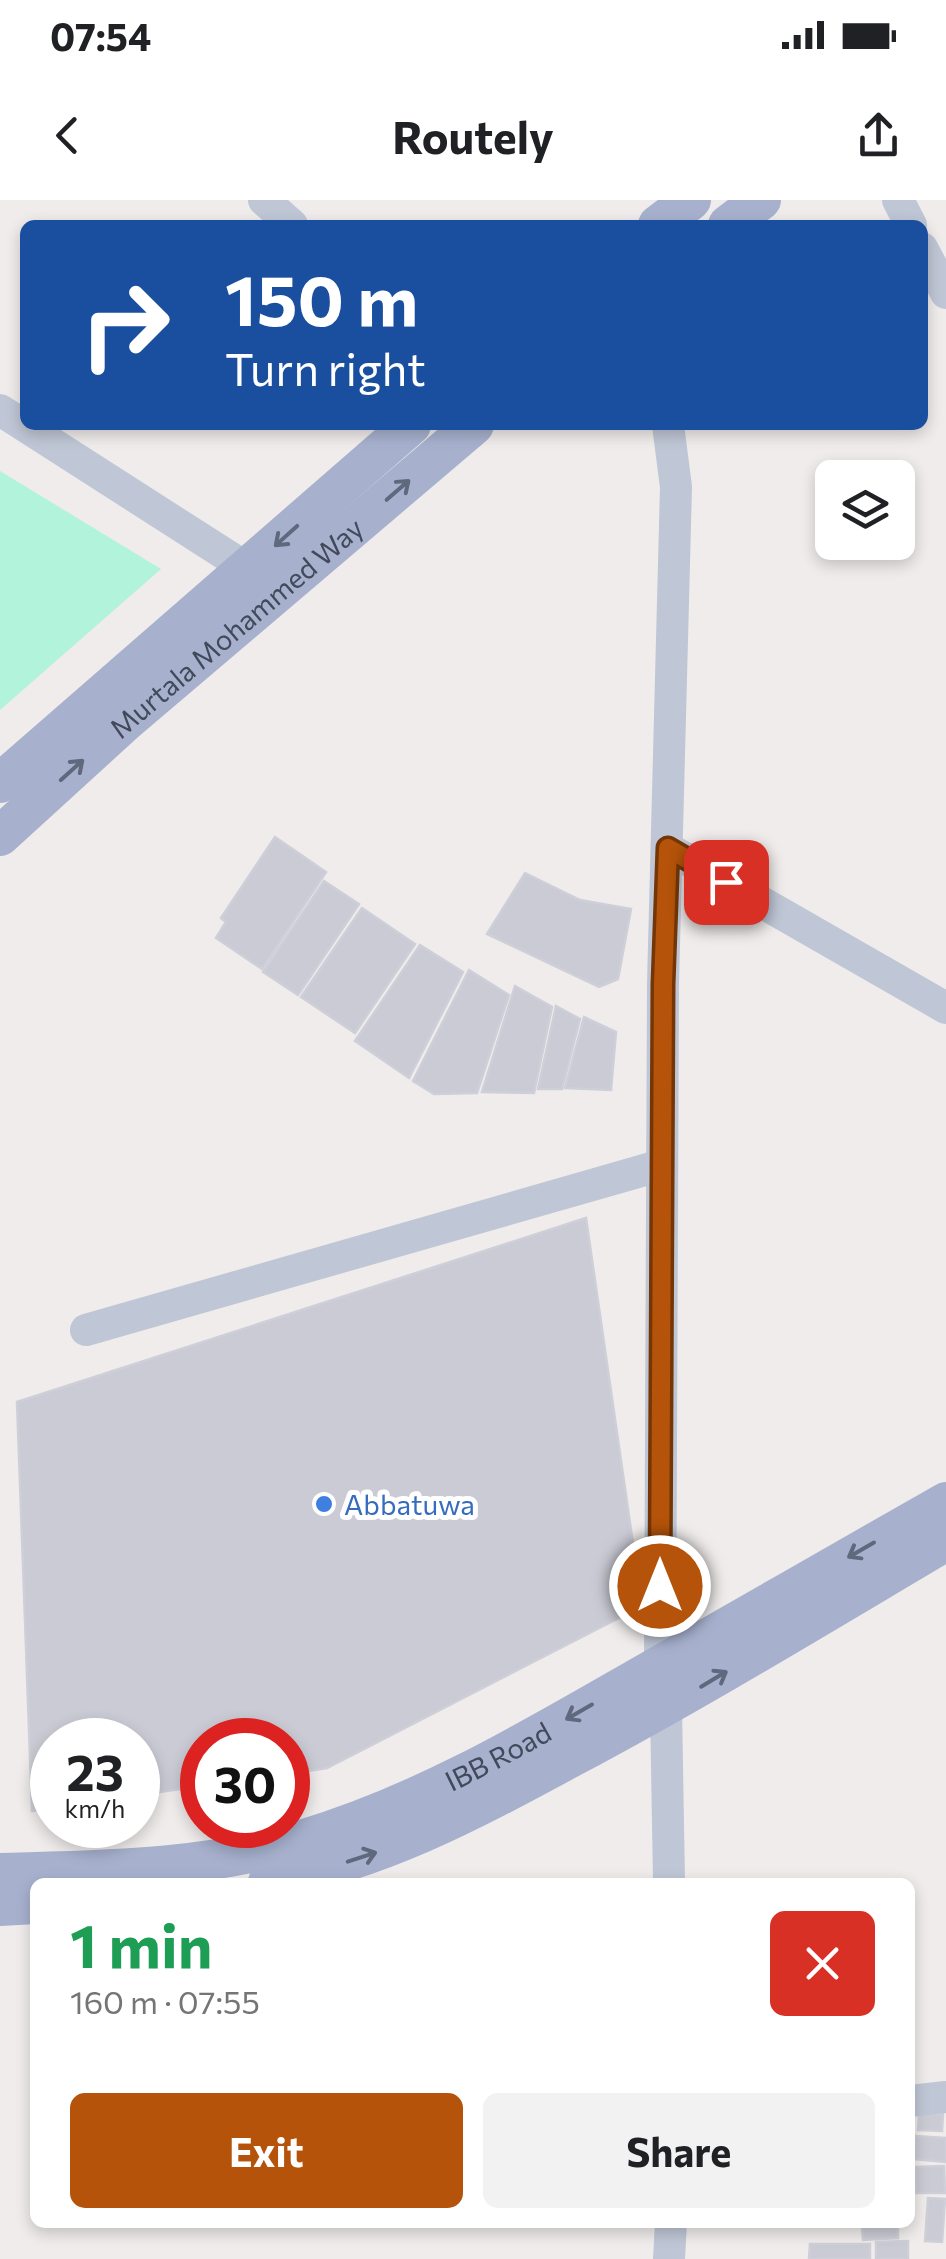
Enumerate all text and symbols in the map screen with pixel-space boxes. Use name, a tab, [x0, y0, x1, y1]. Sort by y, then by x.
text: 07:54	[50, 12, 151, 59]
icon: back	[40, 108, 95, 163]
text: Routely	[392, 108, 554, 163]
icon: share	[851, 108, 906, 163]
text: 150 m	[225, 255, 418, 340]
icon: right	[60, 260, 190, 390]
text: Turn right	[225, 340, 426, 395]
map controls	[815, 460, 915, 560]
button: layers	[815, 460, 915, 560]
one-way arrow	[385, 479, 411, 501]
street label: Murtala Mohammed Way	[102, 510, 370, 745]
one-way arrow	[273, 524, 299, 547]
one-way arrow	[59, 759, 84, 782]
pin	[684, 840, 769, 925]
icon: arrive	[699, 855, 754, 910]
place label: Abbatuwa	[344, 1487, 475, 1521]
marker: Abbatuwa	[313, 1493, 335, 1515]
position arrow	[608, 1534, 712, 1638]
one-way arrow	[848, 1540, 876, 1560]
one-way arrow	[699, 1669, 728, 1689]
one-way arrow	[565, 1702, 595, 1722]
street label: IBB Road	[439, 1714, 557, 1798]
speed limit sign: 30	[180, 1718, 310, 1848]
text: 23	[66, 1740, 124, 1801]
text: km/h	[65, 1793, 125, 1823]
one-way arrow	[346, 1847, 377, 1865]
text: 1 min	[70, 1907, 212, 1980]
button: close	[770, 1911, 875, 2016]
text: 160 m · 07:55	[70, 1981, 260, 2021]
button: Exit	[70, 2093, 463, 2208]
button: Share	[483, 2093, 875, 2208]

